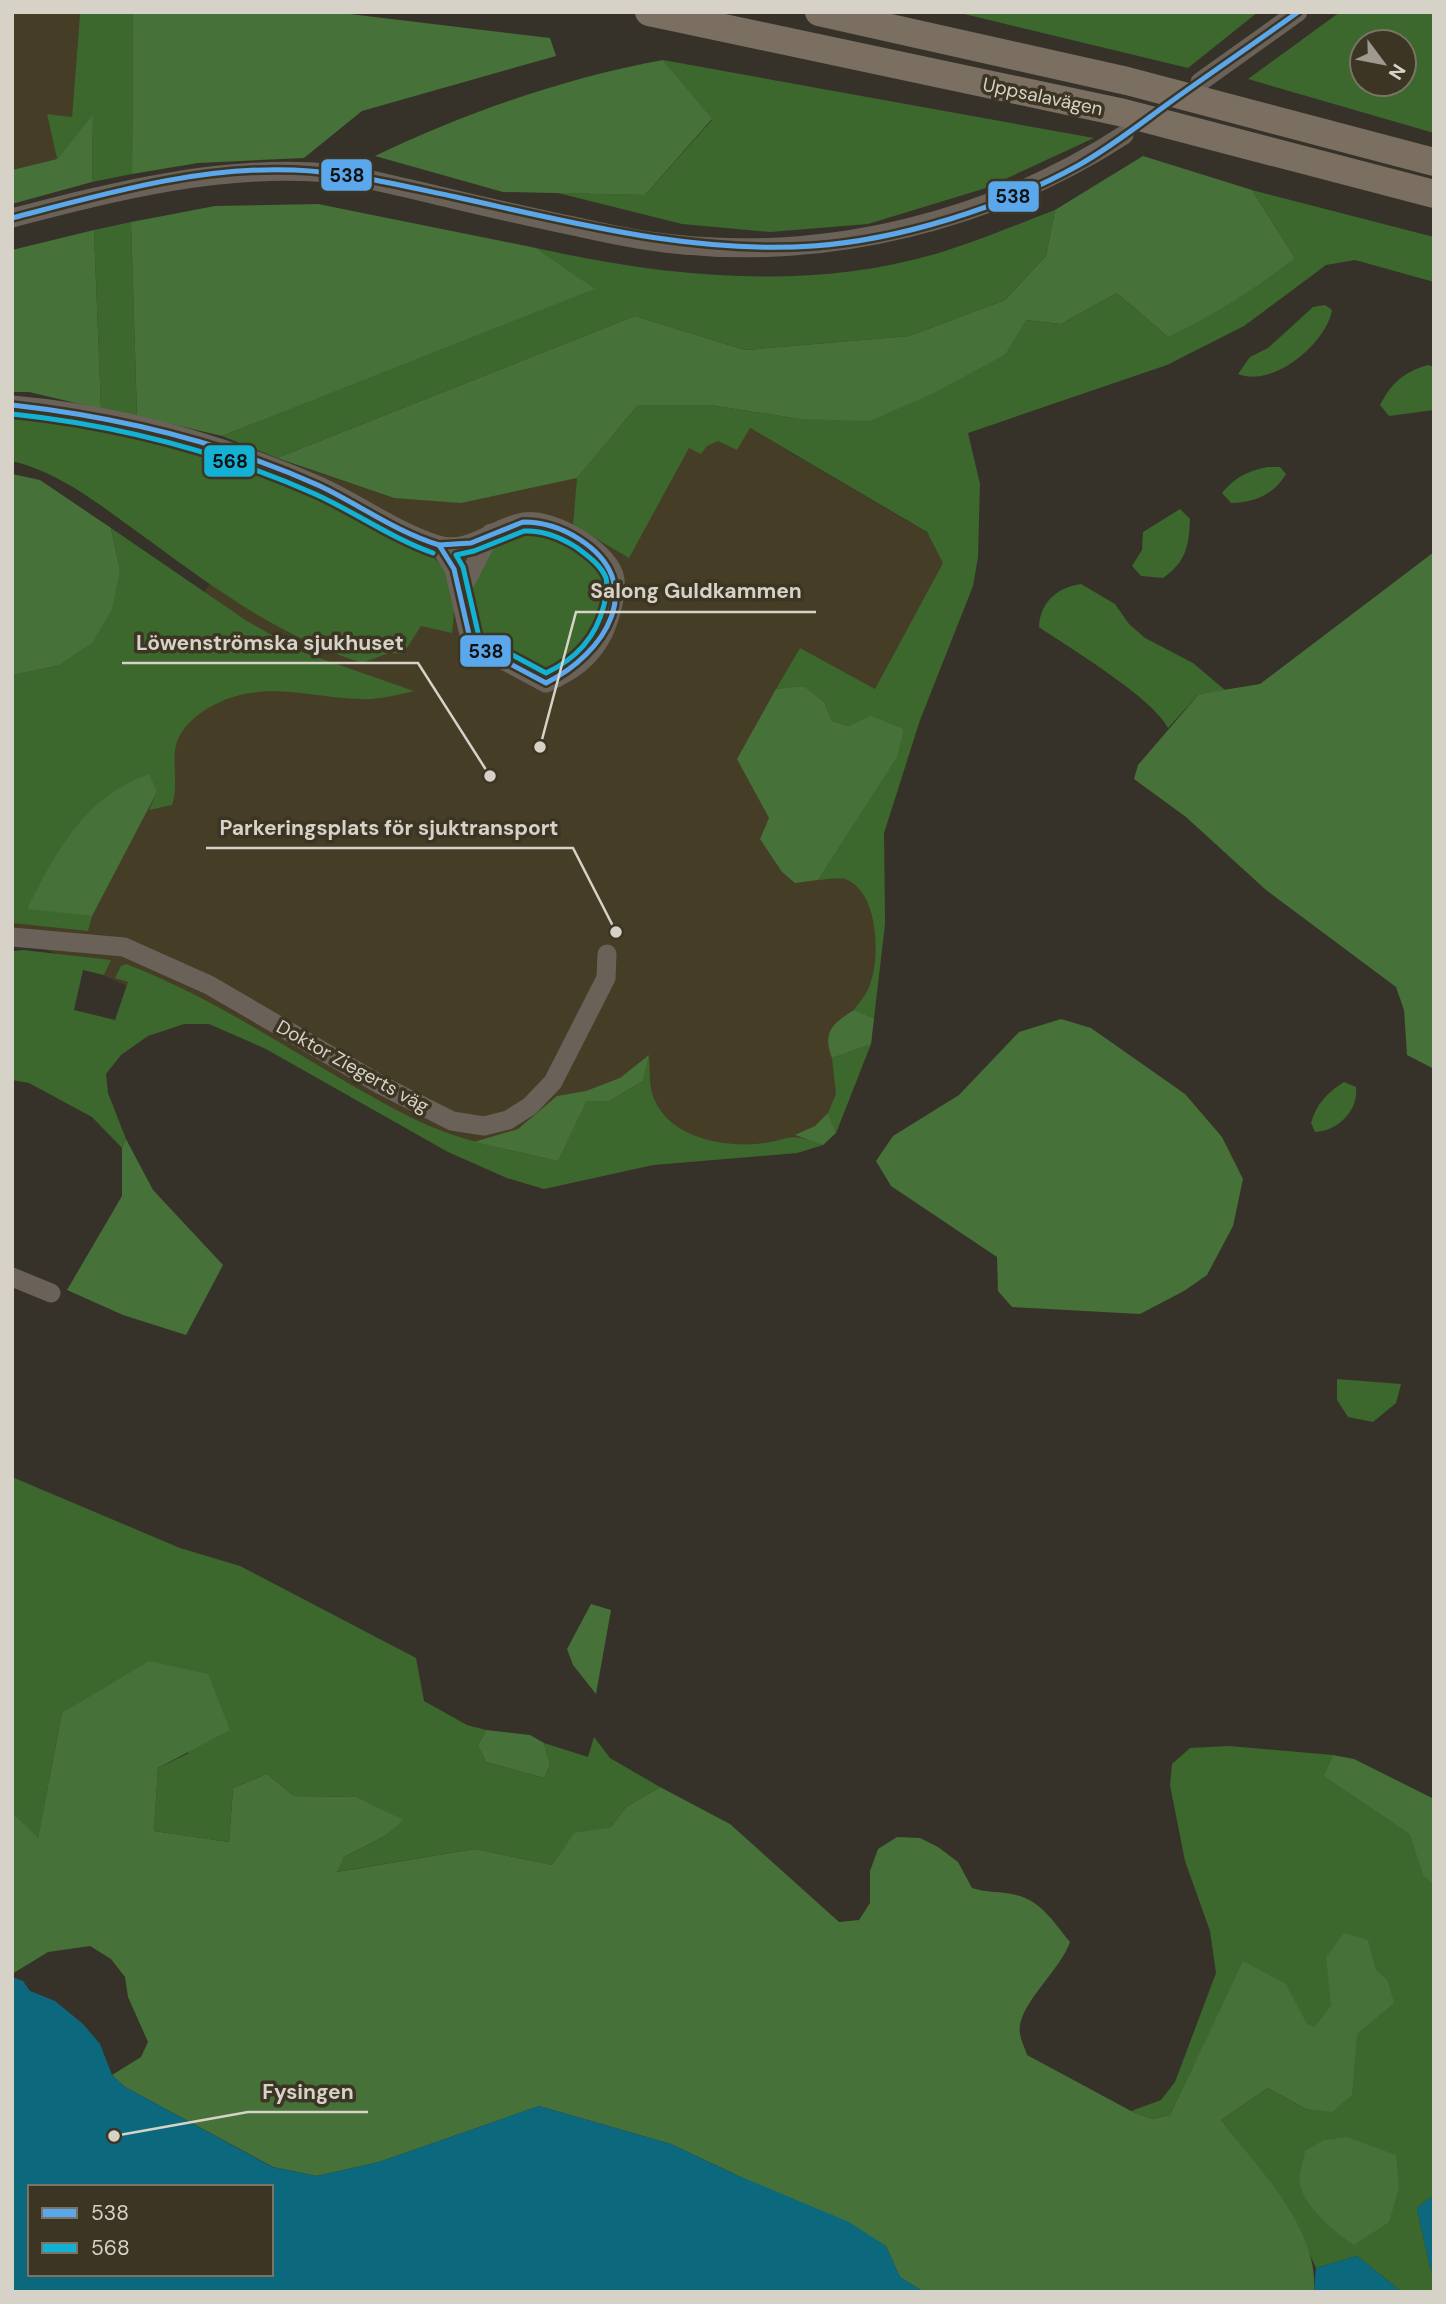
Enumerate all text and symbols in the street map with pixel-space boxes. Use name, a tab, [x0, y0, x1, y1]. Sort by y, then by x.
north arrow	[1348, 28, 1418, 98]
text: N	[1383, 59, 1411, 84]
street label: Uppsalavägen	[981, 72, 1105, 121]
line badge: 538	[320, 158, 373, 192]
text: 538	[329, 163, 365, 188]
line badge: 538	[987, 180, 1040, 213]
text: 538	[995, 184, 1031, 209]
line badge: 568	[203, 444, 256, 478]
text: 568	[212, 449, 248, 474]
callout: Salong Guldkammen	[576, 570, 816, 612]
text: Salong Guldkammen	[590, 577, 802, 605]
callout: Löwenströmska sjukhuset	[122, 621, 418, 663]
text: Löwenströmska sjukhuset	[136, 629, 404, 657]
line badge: 538	[459, 634, 512, 668]
text: 538	[468, 639, 504, 664]
callout: Parkeringsplats för sjuktransport	[206, 806, 573, 848]
text: Parkeringsplats för sjuktransport	[220, 814, 558, 842]
street label: Doktor Ziegerts väg	[272, 1014, 434, 1119]
callout: Fysingen	[248, 2070, 368, 2112]
text: Fysingen	[262, 2078, 354, 2106]
legend	[28, 2185, 273, 2276]
text: 538	[91, 2199, 129, 2227]
text: 568	[91, 2234, 130, 2262]

